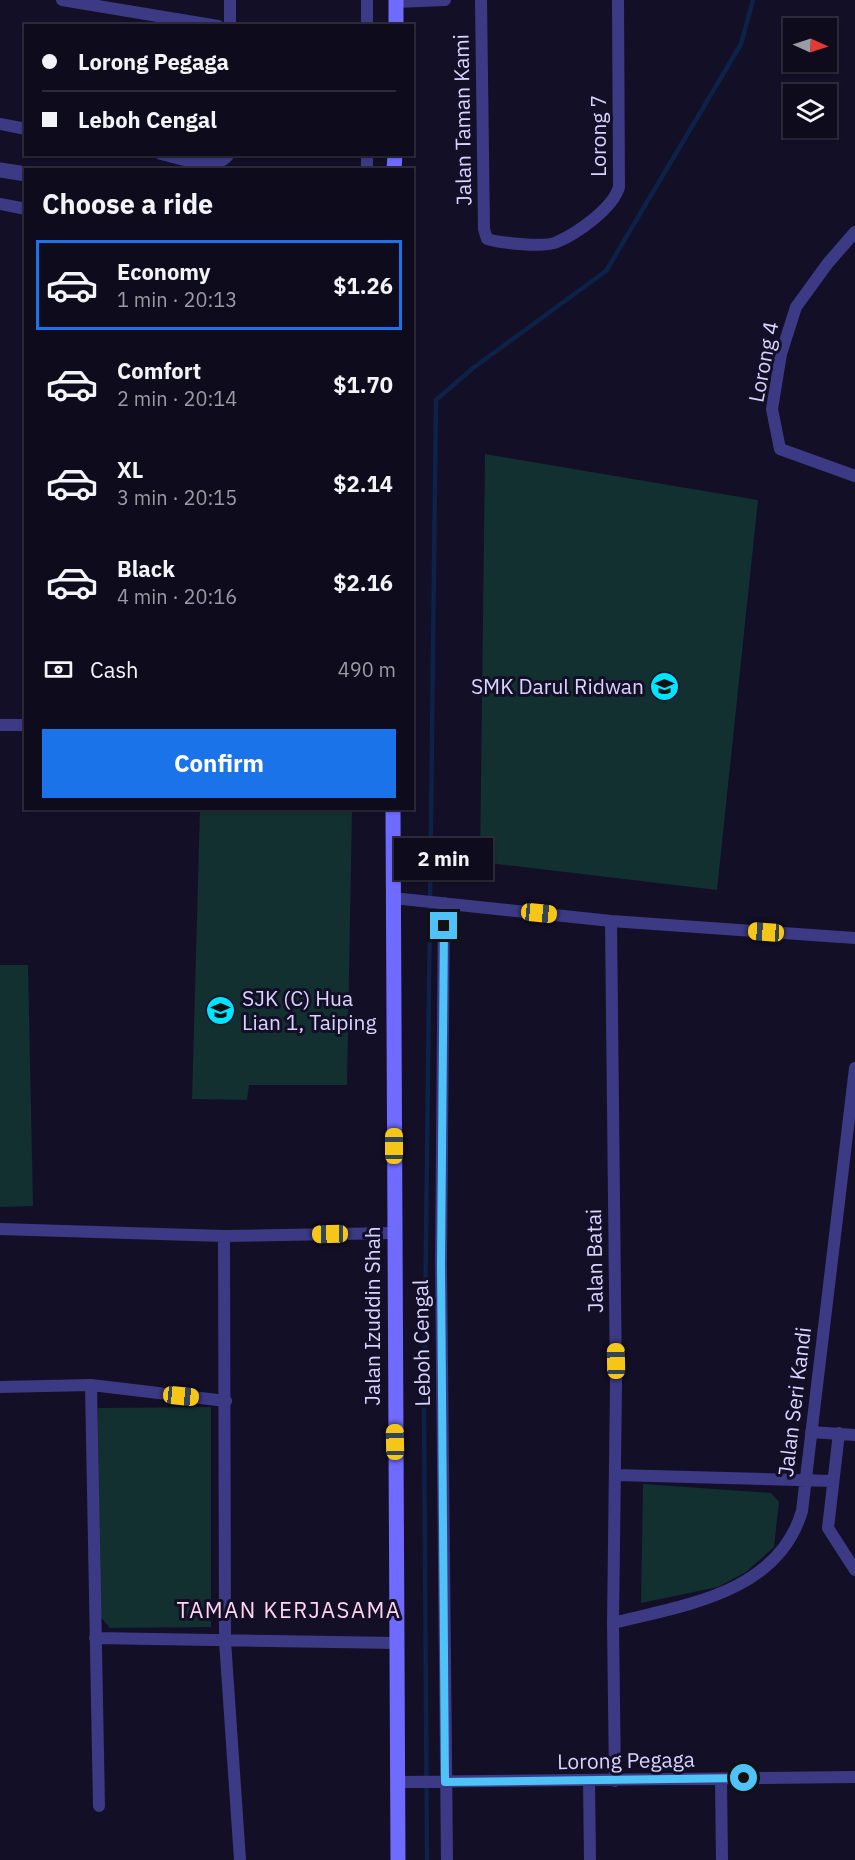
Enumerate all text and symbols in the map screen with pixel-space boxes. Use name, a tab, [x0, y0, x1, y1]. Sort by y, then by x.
north arrow	[783, 18, 837, 72]
map controls	[783, 18, 837, 138]
street label: Jalan Taman Kami	[447, 34, 477, 206]
text: Lorong Pegaga	[78, 47, 229, 76]
button: layers	[783, 84, 837, 138]
street label: Lorong 7	[584, 95, 612, 177]
text: Leboh Cengal	[78, 105, 217, 134]
text: Choose a ride	[42, 186, 213, 221]
text: Economy	[117, 257, 211, 286]
icon: car	[45, 258, 99, 312]
text: $1.26	[333, 271, 393, 300]
text: 1 min · 20:13	[117, 286, 237, 313]
street label: Lorong 4	[741, 319, 785, 405]
text: Comfort	[117, 356, 201, 385]
icon: car	[45, 357, 99, 411]
text: $1.70	[333, 370, 393, 399]
text: 2 min · 20:14	[117, 385, 237, 412]
text: XL	[117, 455, 143, 484]
icon: car	[45, 456, 99, 510]
text: $2.14	[333, 469, 393, 498]
text: 3 min · 20:15	[117, 484, 237, 511]
text: Black	[117, 554, 175, 583]
icon: car	[45, 555, 99, 609]
text: $2.16	[333, 568, 393, 597]
text: 4 min · 20:16	[117, 583, 237, 610]
icon: cash	[42, 653, 75, 686]
text: Cash	[90, 655, 139, 684]
text: 490 m	[338, 656, 396, 683]
school or university icon: SMK Darul Ridwan	[649, 671, 681, 703]
place label: SMK Darul Ridwan	[471, 672, 644, 700]
button: Confirm	[42, 729, 396, 798]
callout: 2 min	[394, 839, 494, 881]
text: 2 min	[417, 845, 470, 872]
car	[520, 902, 558, 924]
route end	[430, 912, 457, 939]
car	[747, 922, 785, 942]
place label: SJK (C) Hua Lian 1, Taiping	[242, 984, 377, 1036]
school or university icon: SJK (C) Hua Lian 1, Taiping	[205, 995, 237, 1027]
car	[385, 1128, 403, 1164]
street label: Jalan Batai	[579, 1209, 609, 1314]
car	[312, 1225, 348, 1243]
street label: Jalan Izuddin Shah	[358, 1226, 386, 1406]
street label: Leboh Cengal	[406, 1279, 436, 1407]
street label: Jalan Seri Kandi	[771, 1325, 817, 1478]
car	[607, 1343, 625, 1379]
car	[162, 1385, 200, 1407]
car	[386, 1424, 404, 1460]
district label: TAMAN KERJASAMA	[177, 1595, 401, 1624]
street label: Lorong Pegaga	[557, 1745, 695, 1775]
route start	[730, 1764, 757, 1791]

